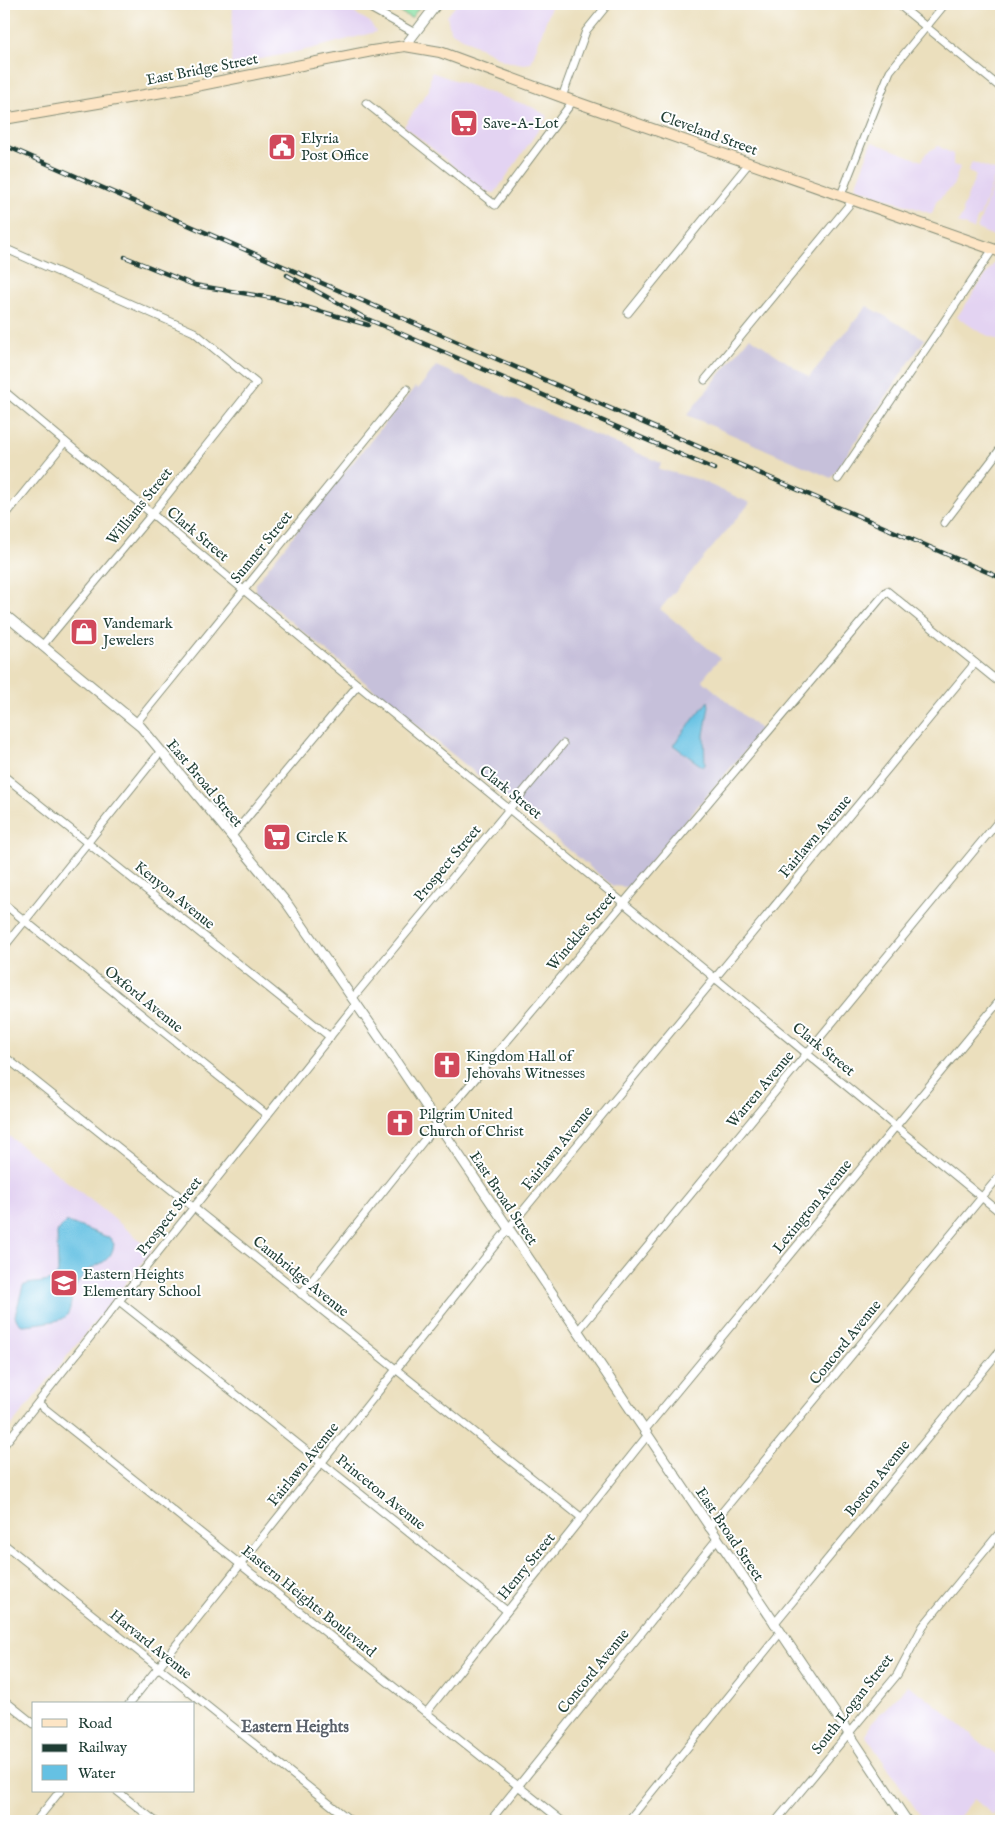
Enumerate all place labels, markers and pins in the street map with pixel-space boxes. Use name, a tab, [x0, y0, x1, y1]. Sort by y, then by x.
supermarket icon: Save-A-Lot	[449, 108, 479, 138]
place label: Save-A-Lot	[483, 114, 559, 133]
place label: Elyria Post Office	[301, 129, 369, 165]
public building icon: Elyria Post Office	[267, 132, 297, 162]
place label: Vandemark Jewelers	[101, 614, 174, 650]
shop icon: Vandemark Jewelers	[69, 617, 99, 647]
supermarket icon: Circle K	[262, 822, 292, 852]
place label: Circle K	[296, 828, 348, 847]
place label: Kingdom Hall of Jehovahs Witnesses	[464, 1047, 585, 1083]
church icon: Kingdom Hall of Jehovahs Witnesses	[432, 1050, 462, 1080]
place label: Pilgrim United Church of Christ	[419, 1105, 524, 1141]
church icon: Pilgrim United Church of Christ	[385, 1108, 415, 1138]
place label: Eastern Heights Elementary School	[83, 1265, 202, 1301]
school or university icon: Eastern Heights Elementary School	[49, 1268, 79, 1298]

